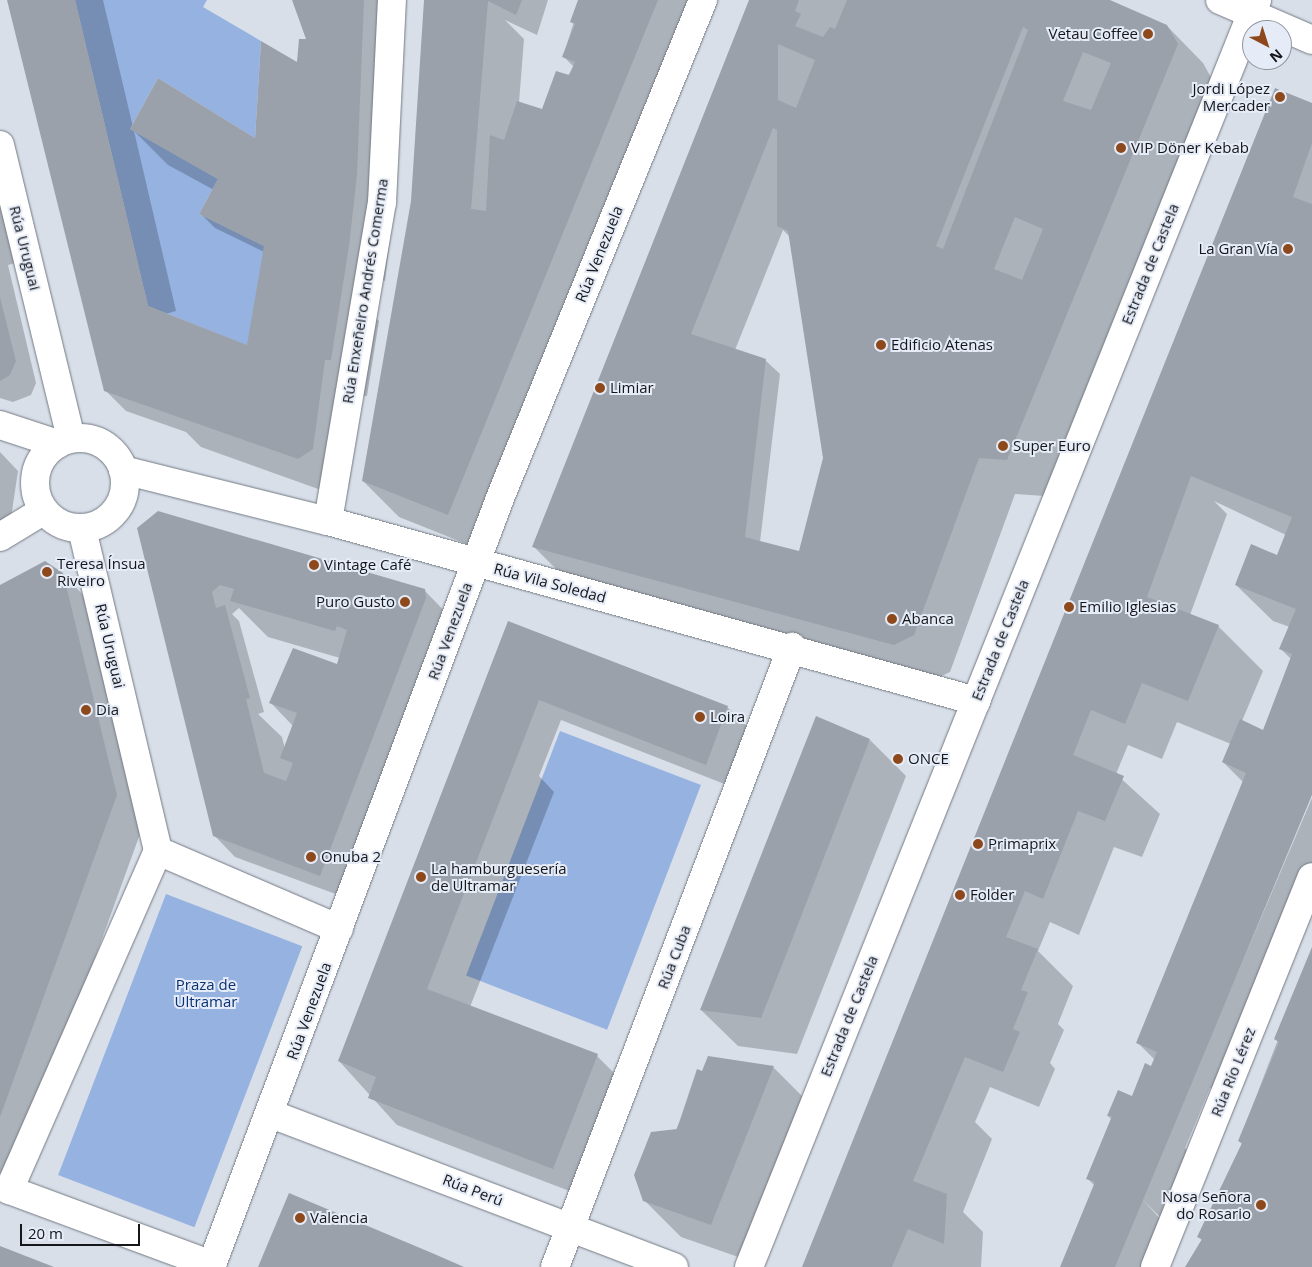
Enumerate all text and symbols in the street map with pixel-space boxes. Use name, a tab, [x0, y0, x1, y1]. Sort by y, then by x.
north arrow	[1242, 20, 1292, 70]
place label: Vetau Coffee	[1048, 25, 1138, 43]
marker: Vetau Coffee	[1142, 28, 1154, 40]
text: N	[1266, 45, 1287, 67]
place label: Jordi López Mercader	[1192, 79, 1270, 114]
marker: Jordi López Mercader	[1274, 91, 1286, 103]
place label: VIP Döner Kebab	[1131, 139, 1249, 157]
marker: VIP Döner Kebab	[1115, 142, 1127, 154]
street label: Rúa Enxeñeiro Andrés Comerma	[338, 177, 392, 405]
street label: Estrada de Castela	[1117, 201, 1183, 327]
street label: Rúa Venezuela	[571, 203, 627, 305]
street label: Rúa Uruguai	[6, 204, 44, 292]
place label: La Gran Vía	[1198, 240, 1278, 258]
marker: La Gran Vía	[1282, 243, 1294, 255]
place label: Edificio Atenas	[891, 336, 993, 354]
marker: Edificio Atenas	[875, 339, 887, 351]
place label: Limiar	[610, 379, 654, 397]
marker: Limiar	[594, 382, 606, 394]
place label: Super Euro	[1013, 437, 1091, 455]
marker: Super Euro	[997, 440, 1009, 452]
place label: Teresa Ínsua Riveiro	[57, 554, 146, 589]
place label: Vintage Café	[324, 556, 411, 574]
marker: Vintage Café	[308, 559, 320, 571]
street label: Rúa Vila Soledad	[492, 559, 608, 607]
marker: Teresa Ínsua Riveiro	[41, 566, 53, 578]
street label: Estrada de Castela	[967, 577, 1033, 703]
street label: Rúa Venezuela	[424, 580, 476, 682]
place label: Puro Gusto	[316, 593, 395, 611]
marker: Puro Gusto	[399, 596, 411, 608]
place label: Emilio Iglesias	[1079, 598, 1176, 616]
marker: Emilio Iglesias	[1063, 601, 1075, 613]
street label: Rúa Uruguai	[92, 602, 128, 690]
place label: Abanca	[902, 610, 954, 628]
marker: Abanca	[886, 613, 898, 625]
place label: Dia	[96, 701, 119, 719]
marker: Dia	[80, 704, 92, 716]
place label: Loira	[710, 708, 745, 726]
marker: Loira	[694, 711, 706, 723]
place label: ONCE	[908, 750, 949, 768]
marker: ONCE	[892, 753, 904, 765]
place label: Primaprix	[988, 835, 1056, 853]
marker: Primaprix	[972, 838, 984, 850]
place label: Onuba 2	[321, 848, 381, 866]
marker: Onuba 2	[305, 851, 317, 863]
place label: La hamburguesería de Ultramar	[431, 859, 567, 894]
marker: La hamburguesería de Ultramar	[415, 871, 427, 883]
place label: Folder	[970, 886, 1014, 904]
marker: Folder	[954, 889, 966, 901]
street label: Rúa Cuba	[654, 923, 694, 991]
street label: Estrada de Castela	[816, 953, 882, 1079]
street label: Rúa Venezuela	[283, 960, 335, 1062]
park label: Praza de Ultramar	[175, 975, 237, 1010]
street label: Rúa Río Lérez	[1207, 1025, 1259, 1119]
street label: Rúa Perú	[440, 1170, 506, 1210]
place label: Nosa Señora do Rosario	[1162, 1187, 1251, 1222]
marker: Nosa Señora do Rosario	[1255, 1199, 1267, 1211]
place label: Valencia	[310, 1209, 368, 1227]
marker: Valencia	[294, 1212, 306, 1224]
scale bar	[22, 1214, 142, 1246]
text: 20 m	[28, 1223, 63, 1243]

